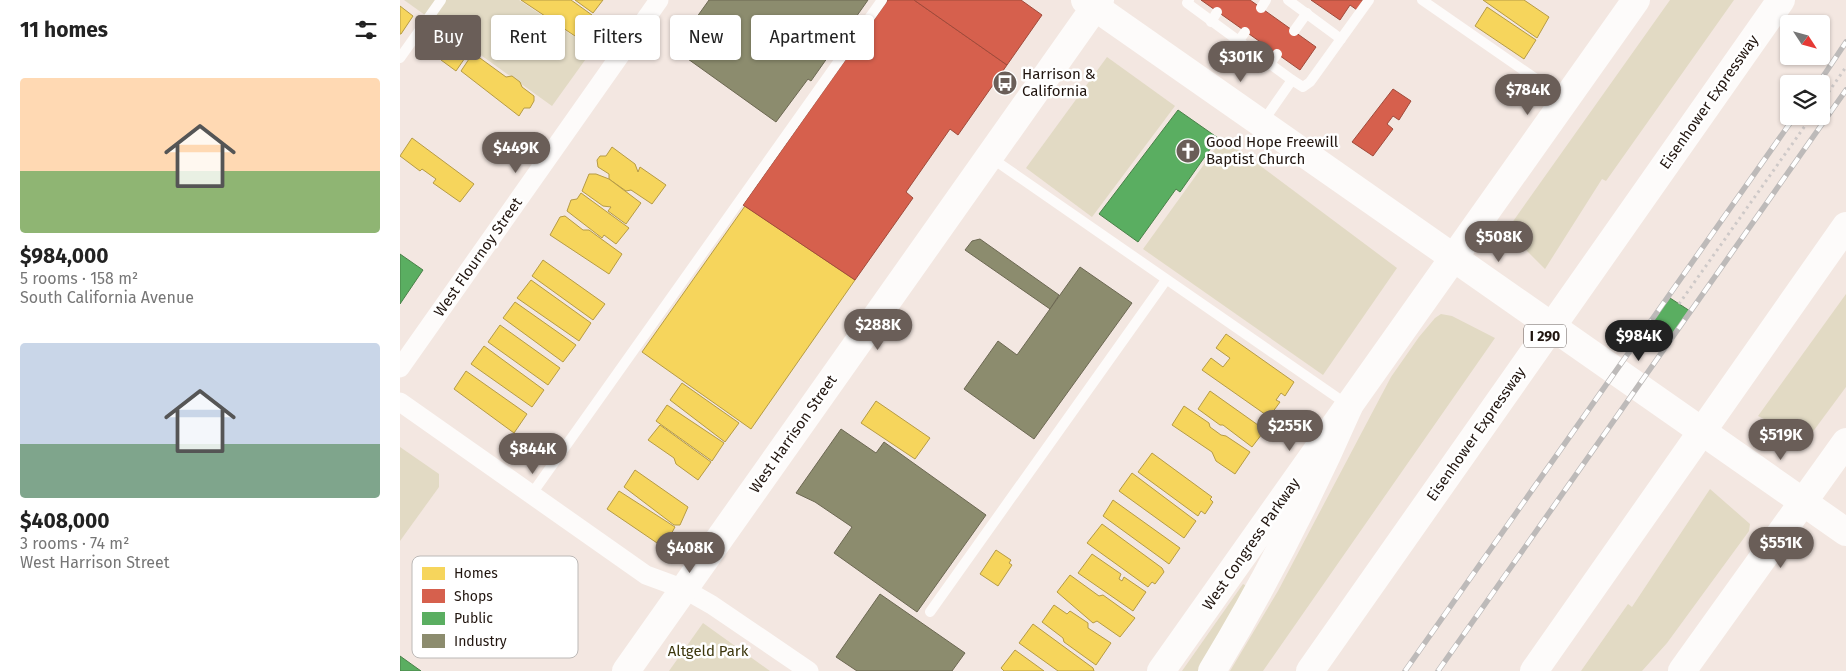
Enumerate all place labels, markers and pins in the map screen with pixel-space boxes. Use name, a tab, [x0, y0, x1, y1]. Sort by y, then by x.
pin: $301K	[1206, 41, 1276, 83]
place label: Harrison & California	[1022, 65, 1096, 100]
bus stop icon: Harrison & California	[992, 70, 1018, 96]
pin: $784K	[1493, 74, 1563, 116]
pin: $449K	[481, 132, 551, 174]
place label: Good Hope Freewill Baptist Church	[1206, 133, 1339, 168]
church icon: Good Hope Freewill Baptist Church	[1175, 138, 1201, 164]
pin: $508K	[1464, 220, 1534, 263]
pin: $288K	[843, 308, 913, 351]
pin: $984K	[1604, 320, 1674, 362]
pin: $255K	[1255, 410, 1325, 452]
pin: $519K	[1746, 418, 1816, 461]
pin: $844K	[498, 432, 568, 475]
pin: $551K	[1746, 526, 1816, 569]
pin: $408K	[655, 532, 725, 574]

